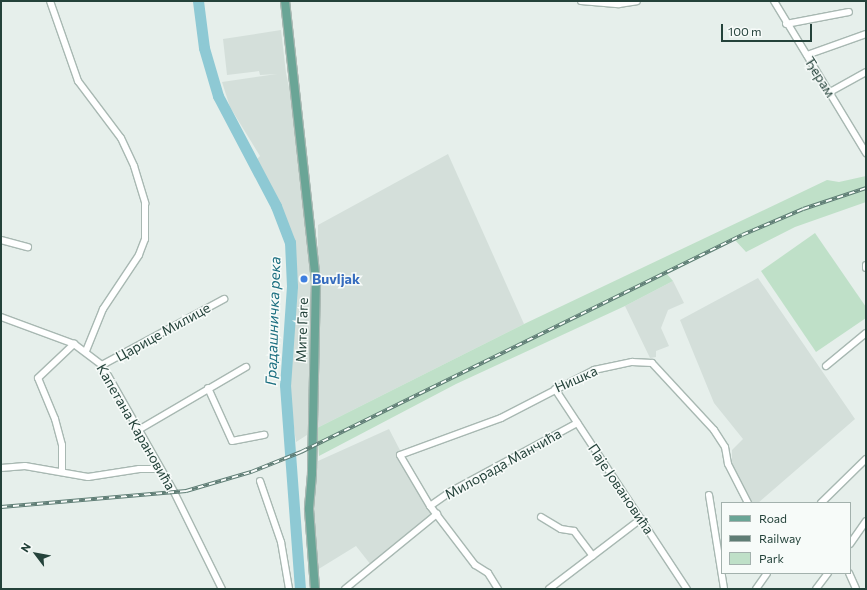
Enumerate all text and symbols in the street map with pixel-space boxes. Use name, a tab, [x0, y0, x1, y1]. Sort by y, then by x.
scale bar	[723, 16, 814, 42]
text: 100 m	[728, 24, 762, 38]
street label: Ђерам	[801, 54, 839, 100]
water label: Градашничка река	[262, 256, 284, 386]
place label: Buvljak	[312, 271, 360, 287]
marker: Buvljak	[299, 274, 309, 284]
street label: Мите Гаге	[292, 297, 312, 363]
street label: Царице Милице	[113, 299, 213, 365]
street label: Капетана Карановића	[93, 361, 179, 493]
street label: Нишка	[552, 362, 600, 396]
street label: Милорада Манчића	[442, 425, 564, 503]
street label: Паје Јовановића	[585, 441, 657, 537]
legend	[721, 502, 851, 574]
text: Road	[759, 511, 787, 525]
text: Railway	[759, 531, 801, 545]
north arrow	[16, 534, 56, 574]
text: N	[18, 540, 33, 554]
text: Park	[759, 551, 784, 565]

